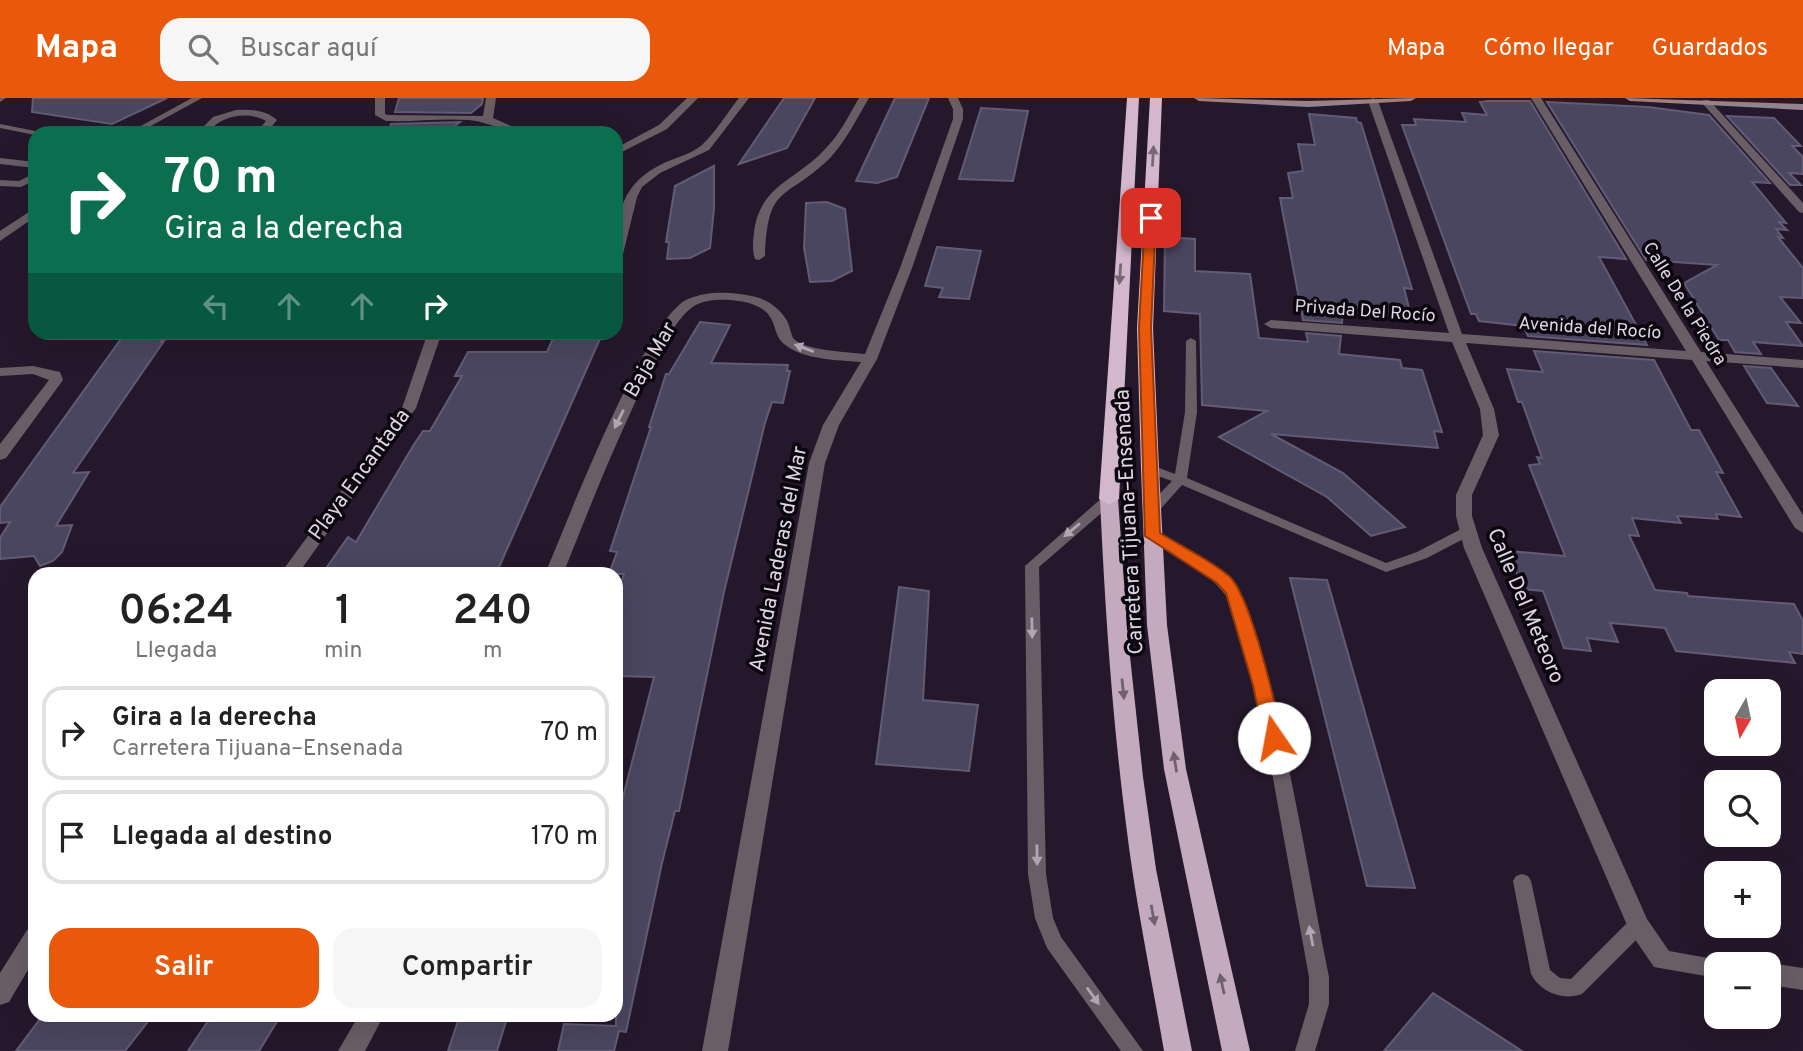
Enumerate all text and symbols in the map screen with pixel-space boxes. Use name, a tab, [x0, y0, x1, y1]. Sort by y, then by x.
search box	[160, 18, 650, 81]
text: Mapa	[35, 28, 118, 70]
icon: search	[184, 30, 222, 68]
text: Buscar aquí	[240, 33, 377, 66]
text: Mapa	[1387, 34, 1445, 64]
text: Cómo llegar	[1483, 34, 1614, 64]
text: Guardados	[1652, 34, 1768, 64]
one-way arrow	[1148, 145, 1159, 167]
text: 70 m	[164, 149, 278, 211]
icon: right	[49, 154, 140, 245]
pin	[1121, 188, 1181, 248]
icon: arrive	[1132, 199, 1170, 237]
text: Gira a la derecha	[164, 210, 403, 250]
street label: Calle De la Piedra	[1637, 238, 1731, 370]
one-way arrow	[1115, 263, 1126, 285]
icon: left	[197, 287, 235, 325]
icon: ahead	[270, 287, 308, 325]
icon: ahead	[343, 287, 381, 325]
icon: right	[416, 287, 454, 325]
street label: Privada Del Rocío	[1294, 296, 1436, 328]
street label: Avenida del Rocío	[1518, 313, 1662, 345]
street label: Baja Mar	[619, 317, 683, 403]
one-way arrow	[793, 342, 814, 353]
street label: Carretera Tijuana–Ensenada	[1110, 389, 1150, 655]
street label: Playa Encantada	[303, 404, 417, 546]
one-way arrow	[613, 409, 624, 429]
street label: Avenida Laderas del Mar	[744, 444, 814, 674]
one-way arrow	[1064, 522, 1081, 537]
street label: Calle Del Meteoro	[1480, 524, 1570, 688]
text: 06:24	[118, 586, 234, 639]
text: 1	[335, 586, 351, 639]
text: 240	[453, 586, 533, 639]
one-way arrow	[1026, 617, 1038, 639]
text: Llegada	[135, 637, 217, 666]
text: min	[324, 637, 362, 666]
text: m	[483, 637, 502, 666]
one-way arrow	[1118, 679, 1129, 701]
north arrow	[1704, 679, 1782, 756]
map controls	[1704, 679, 1781, 1029]
position arrow	[1237, 701, 1311, 775]
text: Gira a la derecha	[112, 702, 317, 735]
icon: right	[53, 714, 91, 752]
text: 70 m	[540, 717, 598, 750]
text: Carretera Tijuana–Ensenada	[112, 735, 403, 764]
one-way arrow	[1169, 751, 1180, 773]
button: search	[1704, 770, 1781, 847]
icon: arrive	[53, 818, 91, 856]
text: Llegada al destino	[112, 821, 332, 854]
text: 170 m	[531, 821, 598, 854]
one-way arrow	[1031, 845, 1043, 867]
button: +	[1704, 861, 1781, 938]
one-way arrow	[1148, 904, 1159, 926]
one-way arrow	[1305, 925, 1316, 947]
button: Salir	[49, 928, 319, 1008]
button: Compartir	[333, 928, 602, 1008]
button: −	[1704, 952, 1781, 1029]
one-way arrow	[1216, 973, 1227, 995]
one-way arrow	[1086, 987, 1100, 1005]

